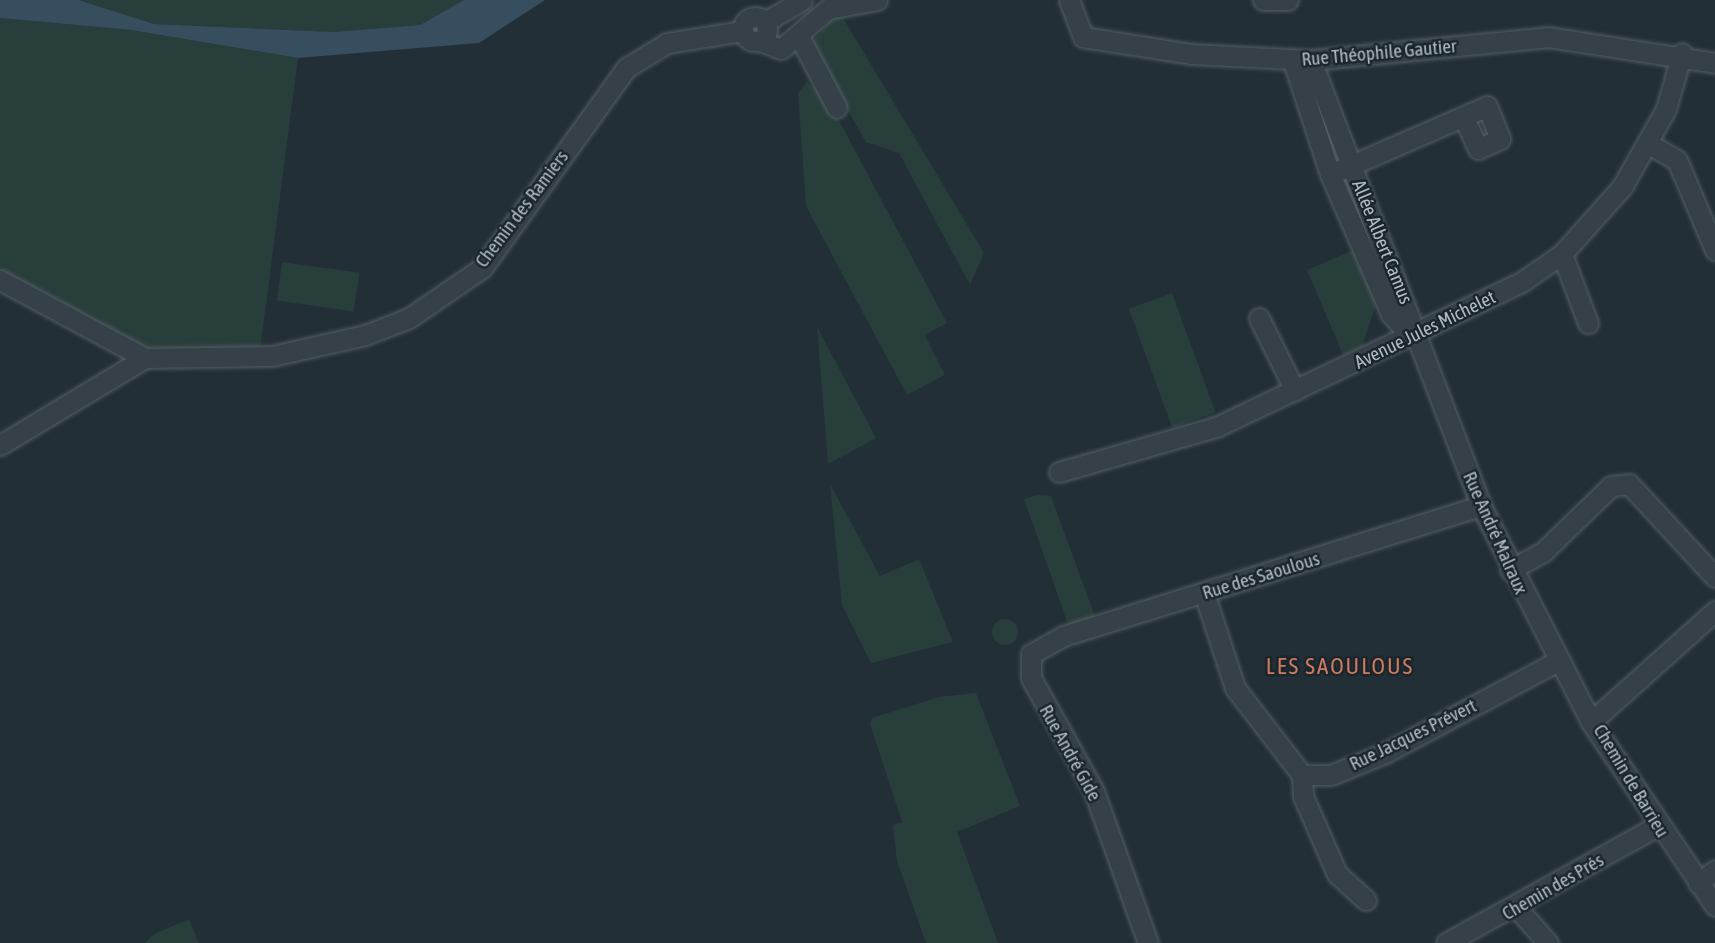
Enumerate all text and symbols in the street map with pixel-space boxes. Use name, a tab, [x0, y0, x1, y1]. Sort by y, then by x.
street label: Rue Théophile Gautier	[1301, 35, 1457, 71]
street label: Chemin des Ramiers	[471, 146, 573, 272]
street label: Allée Albert Camus	[1347, 177, 1417, 307]
street label: Avenue Jules Michelet	[1351, 286, 1499, 374]
street label: Rue André Malraux	[1458, 468, 1532, 598]
street label: Rue des Saoulous	[1200, 547, 1322, 605]
district label: LES SAOULOUS	[1267, 652, 1413, 680]
street label: Rue Jacques Prévert	[1346, 694, 1480, 776]
street label: Rue André Gide	[1034, 701, 1106, 805]
street label: Chemin de Barrieu	[1588, 720, 1674, 842]
street label: Chemin des Prés	[1498, 849, 1608, 925]

